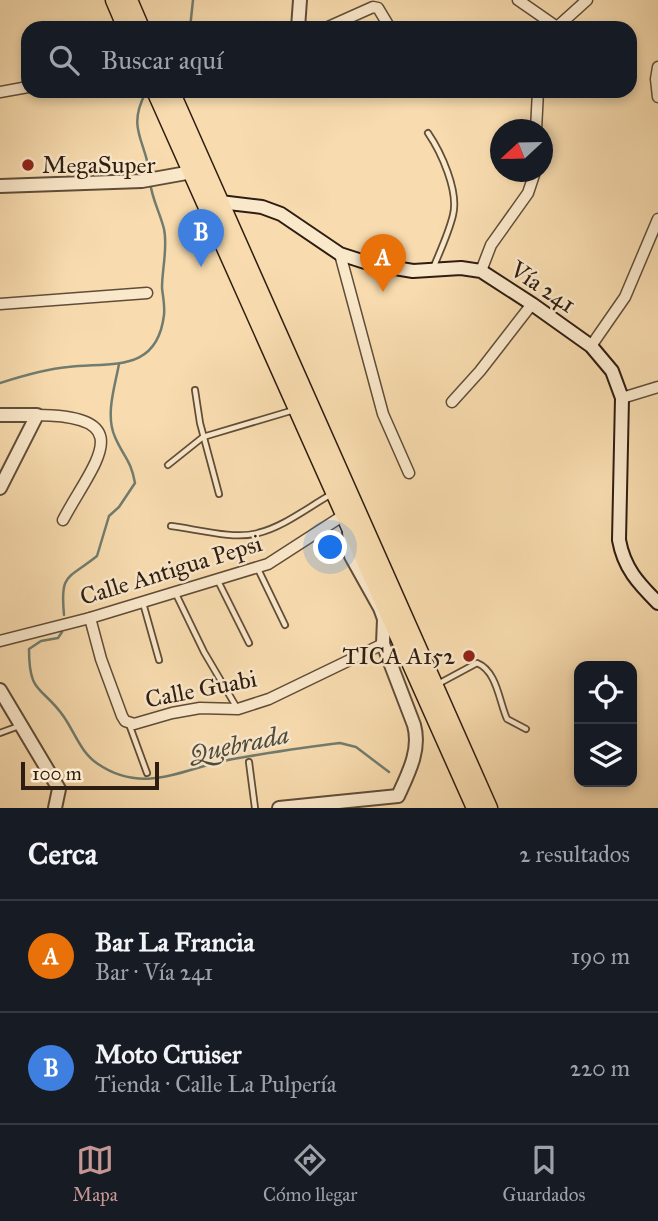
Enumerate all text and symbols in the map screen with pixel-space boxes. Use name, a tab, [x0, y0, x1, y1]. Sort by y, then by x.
search box	[21, 21, 637, 98]
icon: search	[45, 41, 83, 79]
text: Buscar aquí	[101, 44, 223, 76]
north arrow	[490, 119, 553, 182]
place label: MegaSuper	[42, 150, 155, 180]
marker: MegaSuper	[20, 157, 36, 173]
pin: B	[178, 209, 224, 267]
pin: A	[360, 234, 406, 292]
street label: Vía 241	[504, 254, 581, 320]
street label: Calle Antigua Pepsi	[76, 528, 266, 612]
your location	[313, 530, 347, 564]
place label: TICA A152	[342, 641, 455, 671]
marker: TICA A152	[461, 648, 477, 664]
map controls	[574, 661, 637, 787]
button: locate	[574, 661, 637, 724]
street label: Calle Guabi	[143, 663, 260, 715]
water label: Quebrada	[184, 718, 292, 771]
button: layers	[574, 724, 637, 787]
scale bar	[21, 759, 159, 791]
text: 100 m	[32, 762, 82, 785]
text: Cerca	[28, 836, 97, 872]
text: 2 resultados	[519, 840, 630, 868]
text: Bar La Francia	[95, 926, 255, 958]
text: A	[43, 942, 59, 970]
text: 190 m	[571, 942, 630, 970]
text: Bar · Vía 241	[95, 958, 213, 986]
text: Moto Cruiser	[95, 1038, 242, 1070]
text: B	[43, 1054, 59, 1082]
text: 220 m	[570, 1054, 630, 1082]
text: Tienda · Calle La Pulpería	[95, 1070, 337, 1098]
tab: Mapa	[73, 1141, 118, 1206]
tab: Cómo llegar	[263, 1141, 357, 1206]
tab: Guardados	[503, 1141, 585, 1206]

